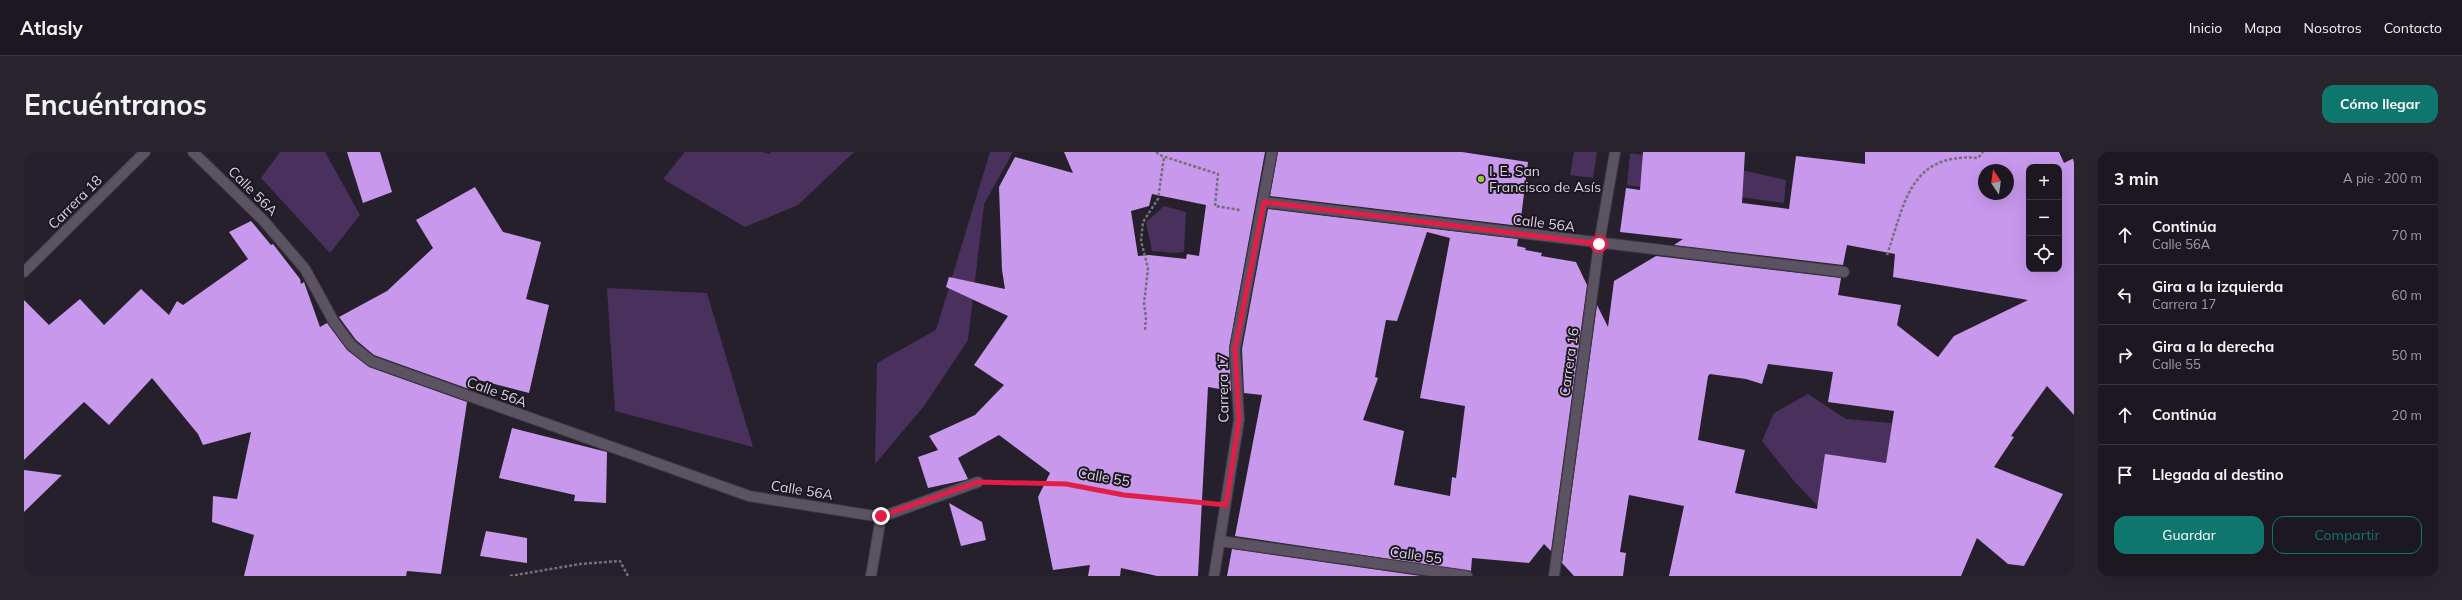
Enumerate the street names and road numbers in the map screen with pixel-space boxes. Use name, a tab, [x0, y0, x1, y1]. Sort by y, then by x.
street label: Calle 56A	[224, 162, 282, 220]
street label: Carrera 18	[44, 171, 106, 233]
street label: Calle 56A	[1512, 210, 1577, 236]
street label: Carrera 16	[1555, 326, 1583, 398]
street label: Carrera 17	[1213, 353, 1233, 423]
street label: Calle 56A	[464, 373, 530, 411]
street label: Calle 55	[1077, 464, 1131, 490]
street label: Calle 56A	[770, 476, 835, 504]
street label: Calle 55	[1389, 542, 1443, 568]

